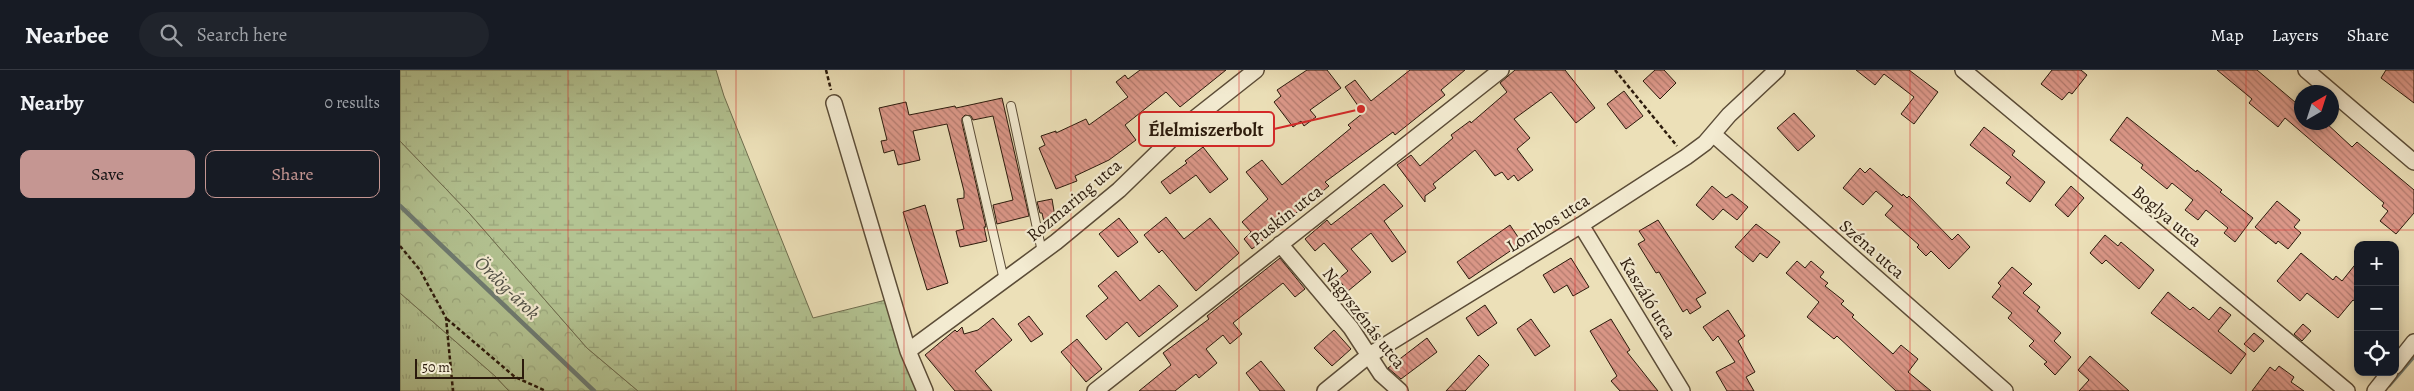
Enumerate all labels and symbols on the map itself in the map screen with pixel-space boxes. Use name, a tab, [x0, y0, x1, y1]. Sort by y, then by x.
north arrow	[2294, 85, 2339, 130]
callout: Élelmiszerbolt	[1139, 112, 1274, 146]
text: Élelmiszerbolt	[1148, 117, 1264, 143]
street label: Rozmaring utca	[1021, 153, 1127, 247]
street label: Puskin utca	[1245, 179, 1328, 251]
street label: Boglya utca	[2127, 180, 2207, 253]
street label: Lombos utca	[1502, 188, 1595, 258]
street label: Széna utca	[1834, 214, 1910, 284]
water label: Ördög-árok	[469, 250, 545, 326]
street label: Kaszáló utca	[1614, 252, 1682, 344]
street label: Nagyszénás utca	[1317, 262, 1411, 374]
scale bar	[415, 356, 524, 379]

